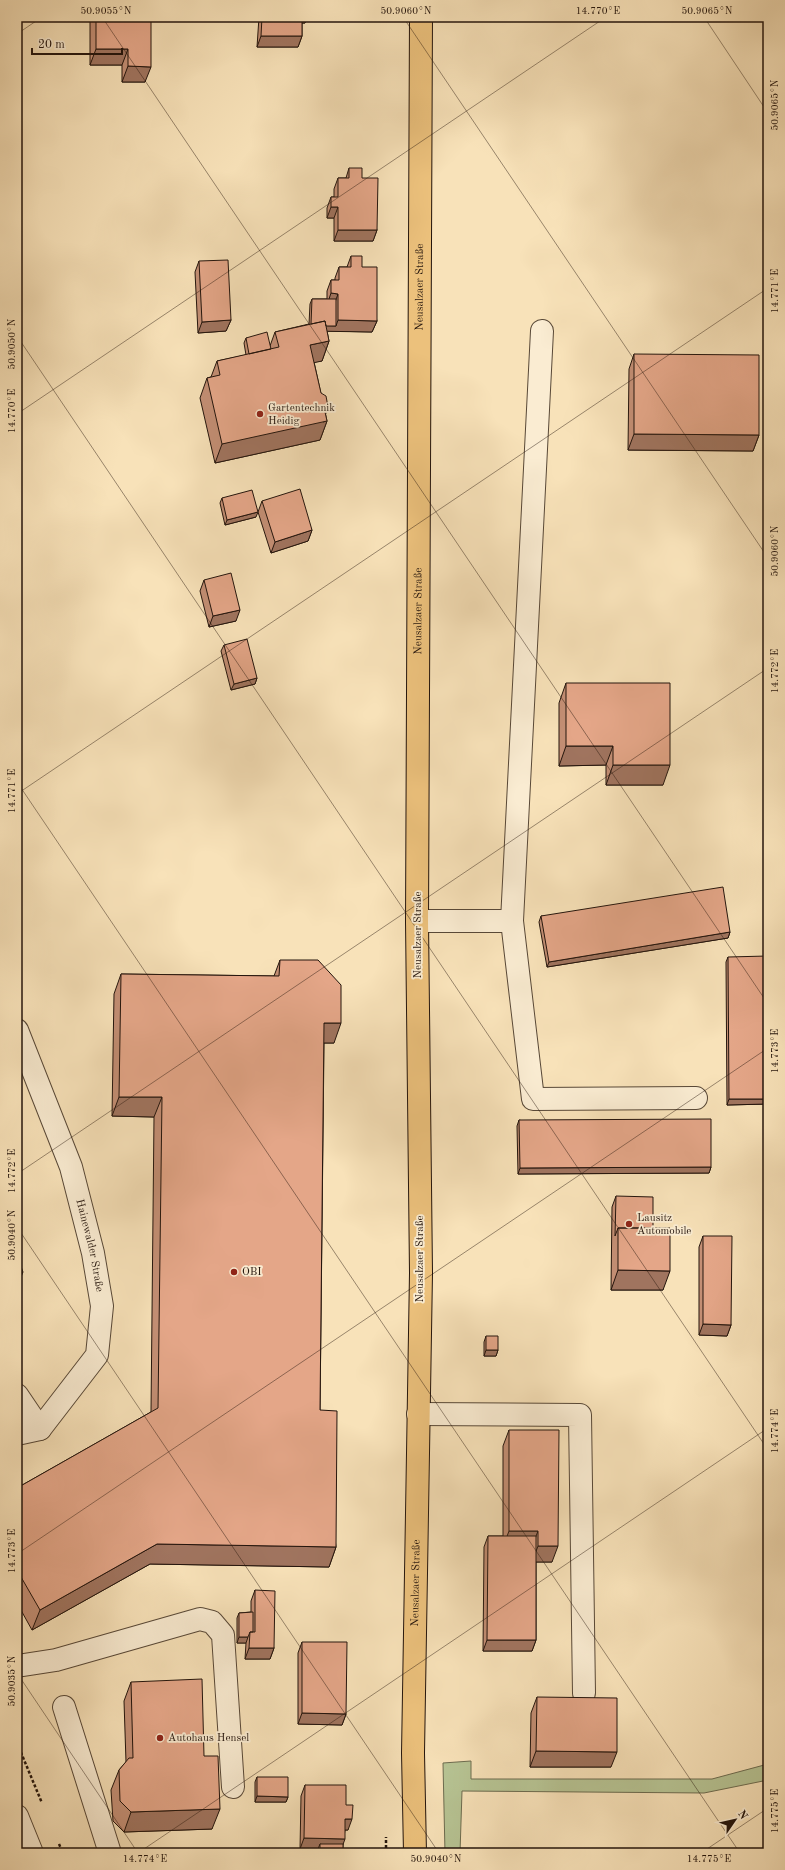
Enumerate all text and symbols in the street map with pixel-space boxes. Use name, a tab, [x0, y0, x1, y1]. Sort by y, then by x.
text: 50.9055°N	[80, 6, 132, 16]
text: 50.9060°N	[380, 6, 432, 16]
text: 14.770°E	[576, 6, 620, 16]
text: 50.9065°N	[681, 6, 733, 16]
scale bar	[32, 30, 122, 56]
text: 20 m	[38, 39, 65, 51]
text: 50.9065°N	[770, 79, 780, 131]
street label: Neusalzaer Straße	[414, 244, 425, 331]
text: 14.771°E	[770, 269, 780, 313]
text: 50.9050°N	[7, 318, 17, 370]
text: 14.770°E	[7, 389, 17, 433]
place label: Gartentechnik Heidig	[268, 403, 335, 427]
marker: Gartentechnik Heidig	[255, 409, 265, 419]
text: 50.9060°N	[770, 525, 780, 577]
street label: Neusalzaer Straße	[413, 568, 424, 655]
text: 14.772°E	[770, 649, 780, 693]
text: 14.771°E	[7, 769, 17, 813]
street label: Neusalzaer Straße	[413, 892, 424, 978]
text: 14.773°E	[770, 1029, 780, 1073]
text: 14.772°E	[7, 1149, 17, 1193]
street label: Hainewalder Straße	[74, 1198, 105, 1293]
text: 50.9040°N	[7, 1209, 17, 1261]
place label: Lausitz Automobile	[637, 1213, 691, 1237]
street label: Neusalzaer Straße	[415, 1216, 426, 1302]
marker: Lausitz Automobile	[624, 1219, 634, 1229]
marker: OBI	[229, 1267, 239, 1277]
place label: OBI	[242, 1267, 262, 1278]
text: 14.774°E	[770, 1409, 780, 1453]
text: 14.773°E	[7, 1529, 17, 1573]
street label: Neusalzaer Straße	[410, 1539, 422, 1627]
text: 50.9035°N	[7, 1655, 17, 1707]
marker: Autohaus Hensel	[155, 1733, 165, 1743]
place label: Autohaus Hensel	[168, 1733, 249, 1744]
text: 14.775°E	[770, 1789, 780, 1833]
north arrow	[715, 1800, 755, 1840]
text: N	[735, 1809, 749, 1822]
text: 14.774°E	[123, 1854, 167, 1864]
text: 50.9040°N	[410, 1854, 462, 1864]
text: 14.775°E	[687, 1854, 731, 1864]

